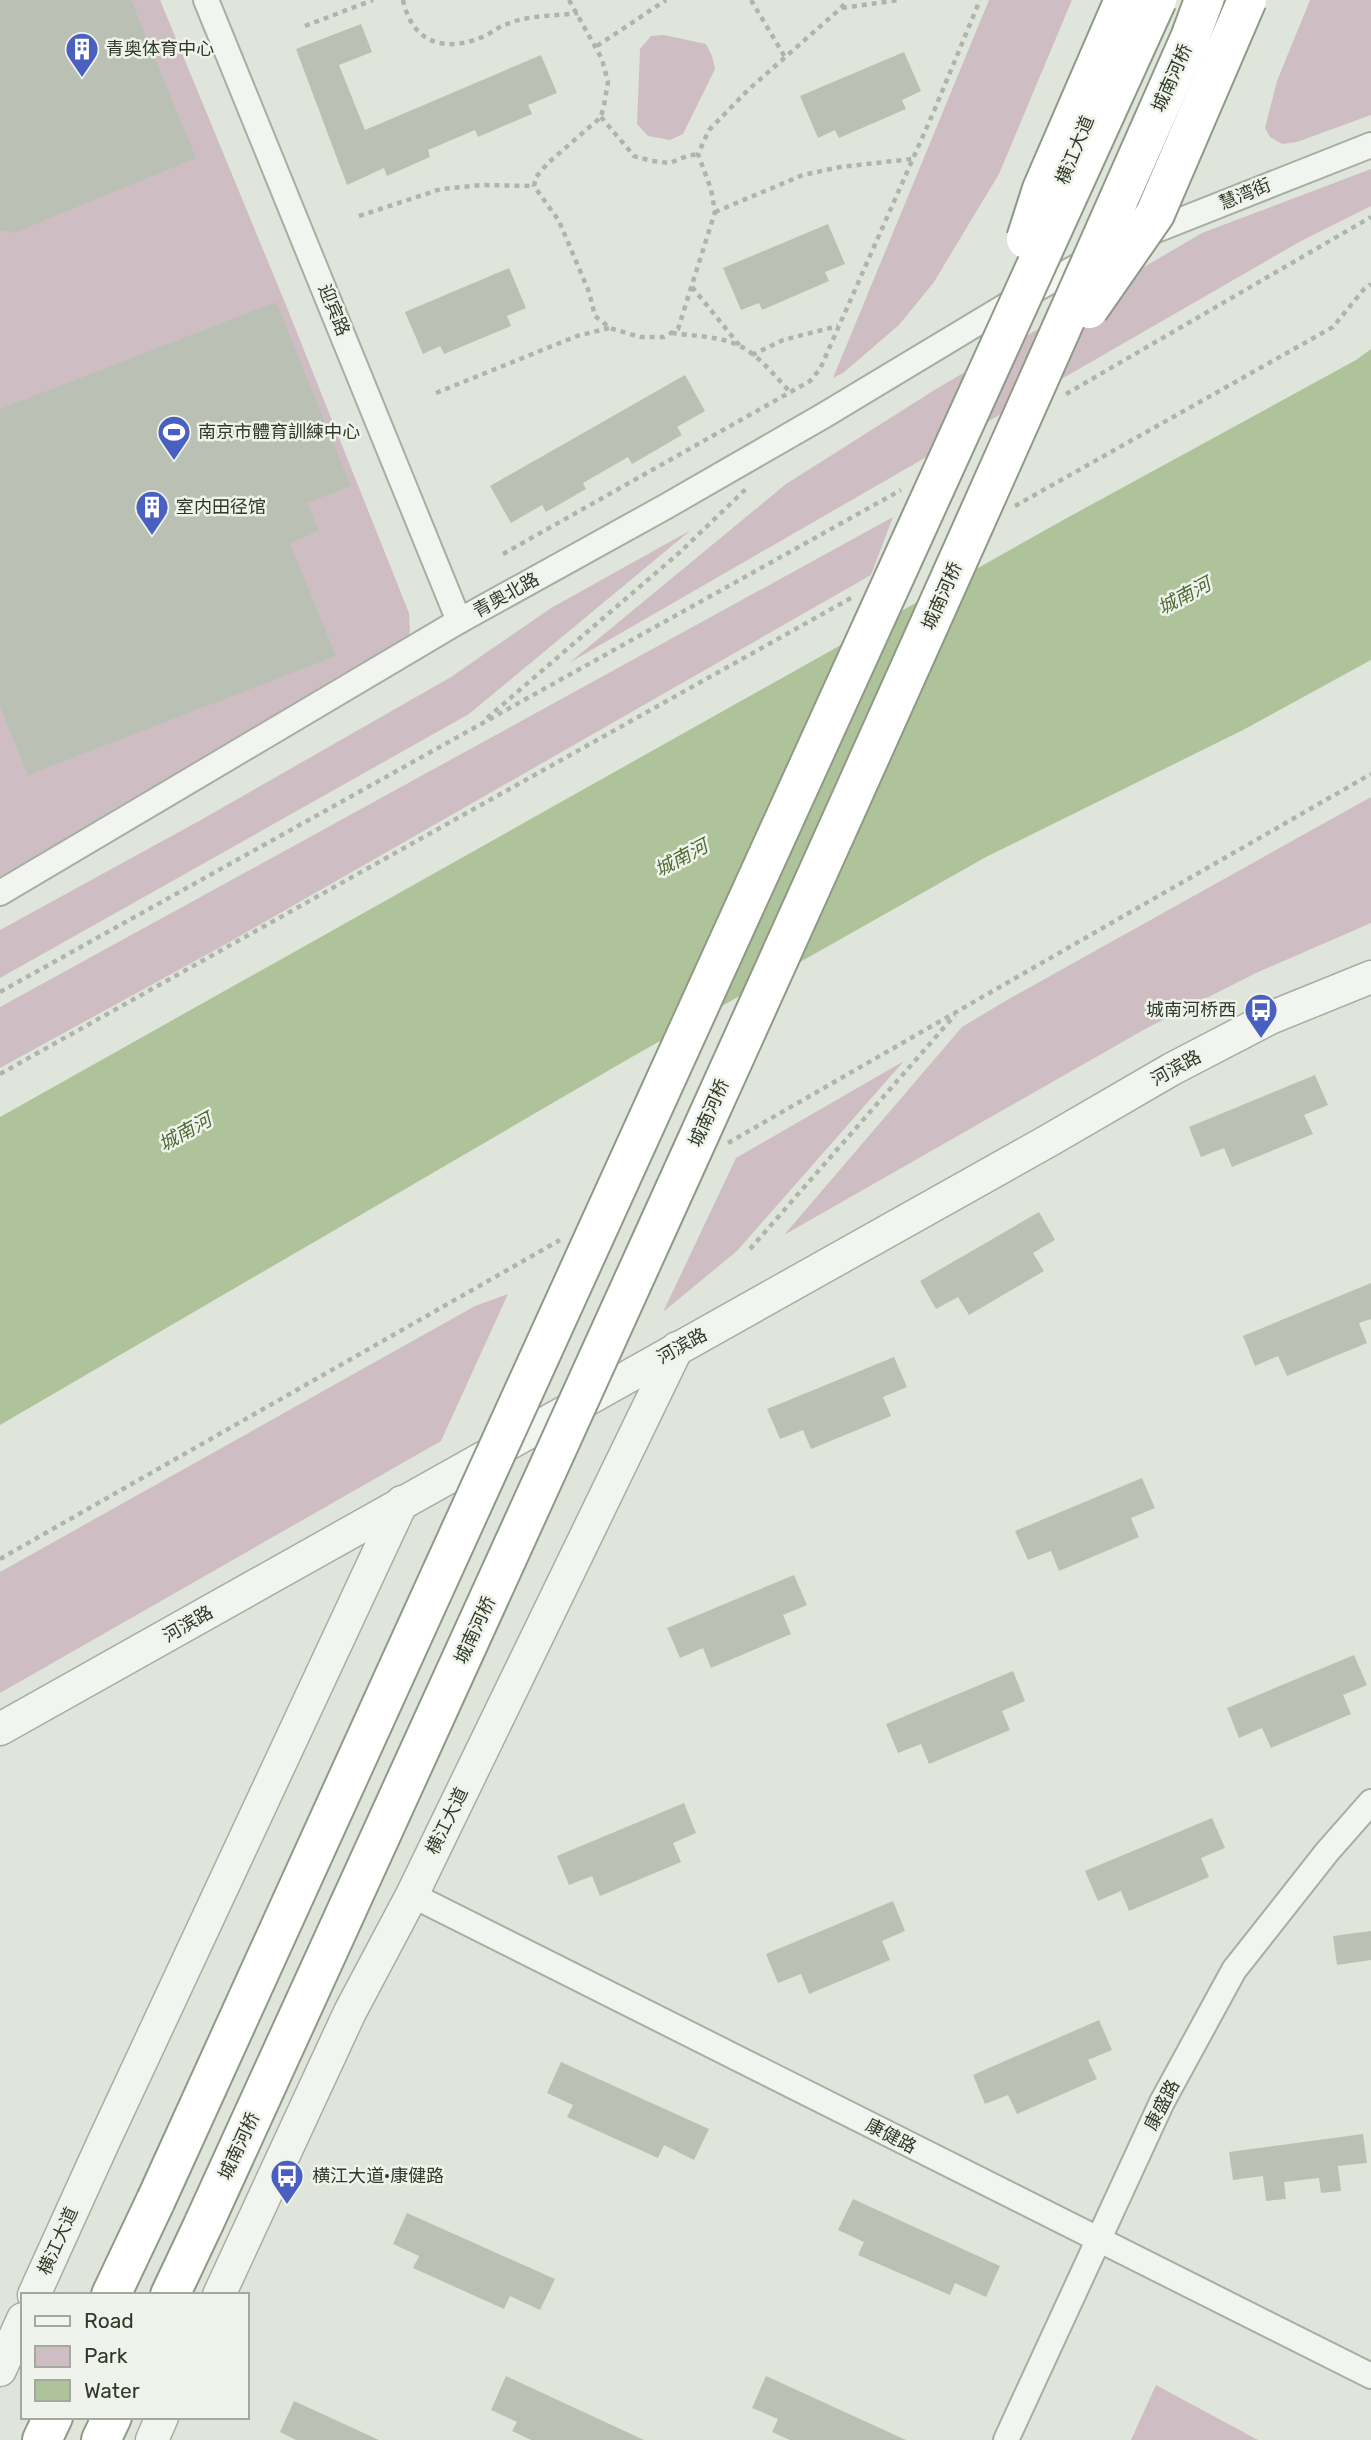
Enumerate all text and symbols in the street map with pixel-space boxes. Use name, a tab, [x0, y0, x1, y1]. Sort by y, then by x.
building icon: 青奥体育中心	[63, 30, 101, 79]
place label: 青奥体育中心	[106, 38, 214, 60]
street label: 城南河桥	[1147, 41, 1197, 115]
street label: 横江大道	[1051, 113, 1099, 187]
street label: 慧湾街	[1216, 174, 1274, 214]
street label: 迎宾路	[314, 281, 354, 339]
sports icon: 南京市體育訓練中心	[155, 413, 193, 462]
place label: 南京市體育訓練中心	[198, 421, 360, 443]
building icon: 室内田径馆	[133, 488, 171, 537]
place label: 室内田径馆	[176, 496, 266, 518]
street label: 城南河桥	[917, 559, 967, 633]
street label: 青奥北路	[469, 568, 543, 622]
water label: 城南河	[1153, 571, 1218, 620]
water label: 城南河	[650, 833, 715, 882]
bus stop icon: 城南河桥西	[1242, 991, 1280, 1040]
place label: 城南河桥西	[1146, 999, 1236, 1021]
street label: 河滨路	[1147, 1045, 1205, 1091]
street label: 城南河桥	[684, 1076, 734, 1150]
water label: 城南河	[154, 1106, 219, 1156]
street label: 河滨路	[653, 1323, 711, 1369]
street label: 城南河桥	[450, 1593, 500, 1667]
street label: 河滨路	[159, 1601, 217, 1647]
street label: 横江大道	[421, 1784, 473, 1858]
street label: 康盛路	[1140, 2076, 1184, 2134]
street label: 城南河桥	[214, 2109, 264, 2183]
street label: 康健路	[862, 2114, 920, 2158]
bus stop icon: 横江大道·康健路	[268, 2157, 306, 2206]
place label: 横江大道·康健路	[312, 2165, 444, 2187]
street label: 横江大道	[33, 2204, 83, 2278]
legend	[21, 2293, 248, 2419]
text: Road	[84, 2308, 134, 2333]
text: Park	[84, 2343, 128, 2368]
text: Water	[84, 2378, 140, 2403]

